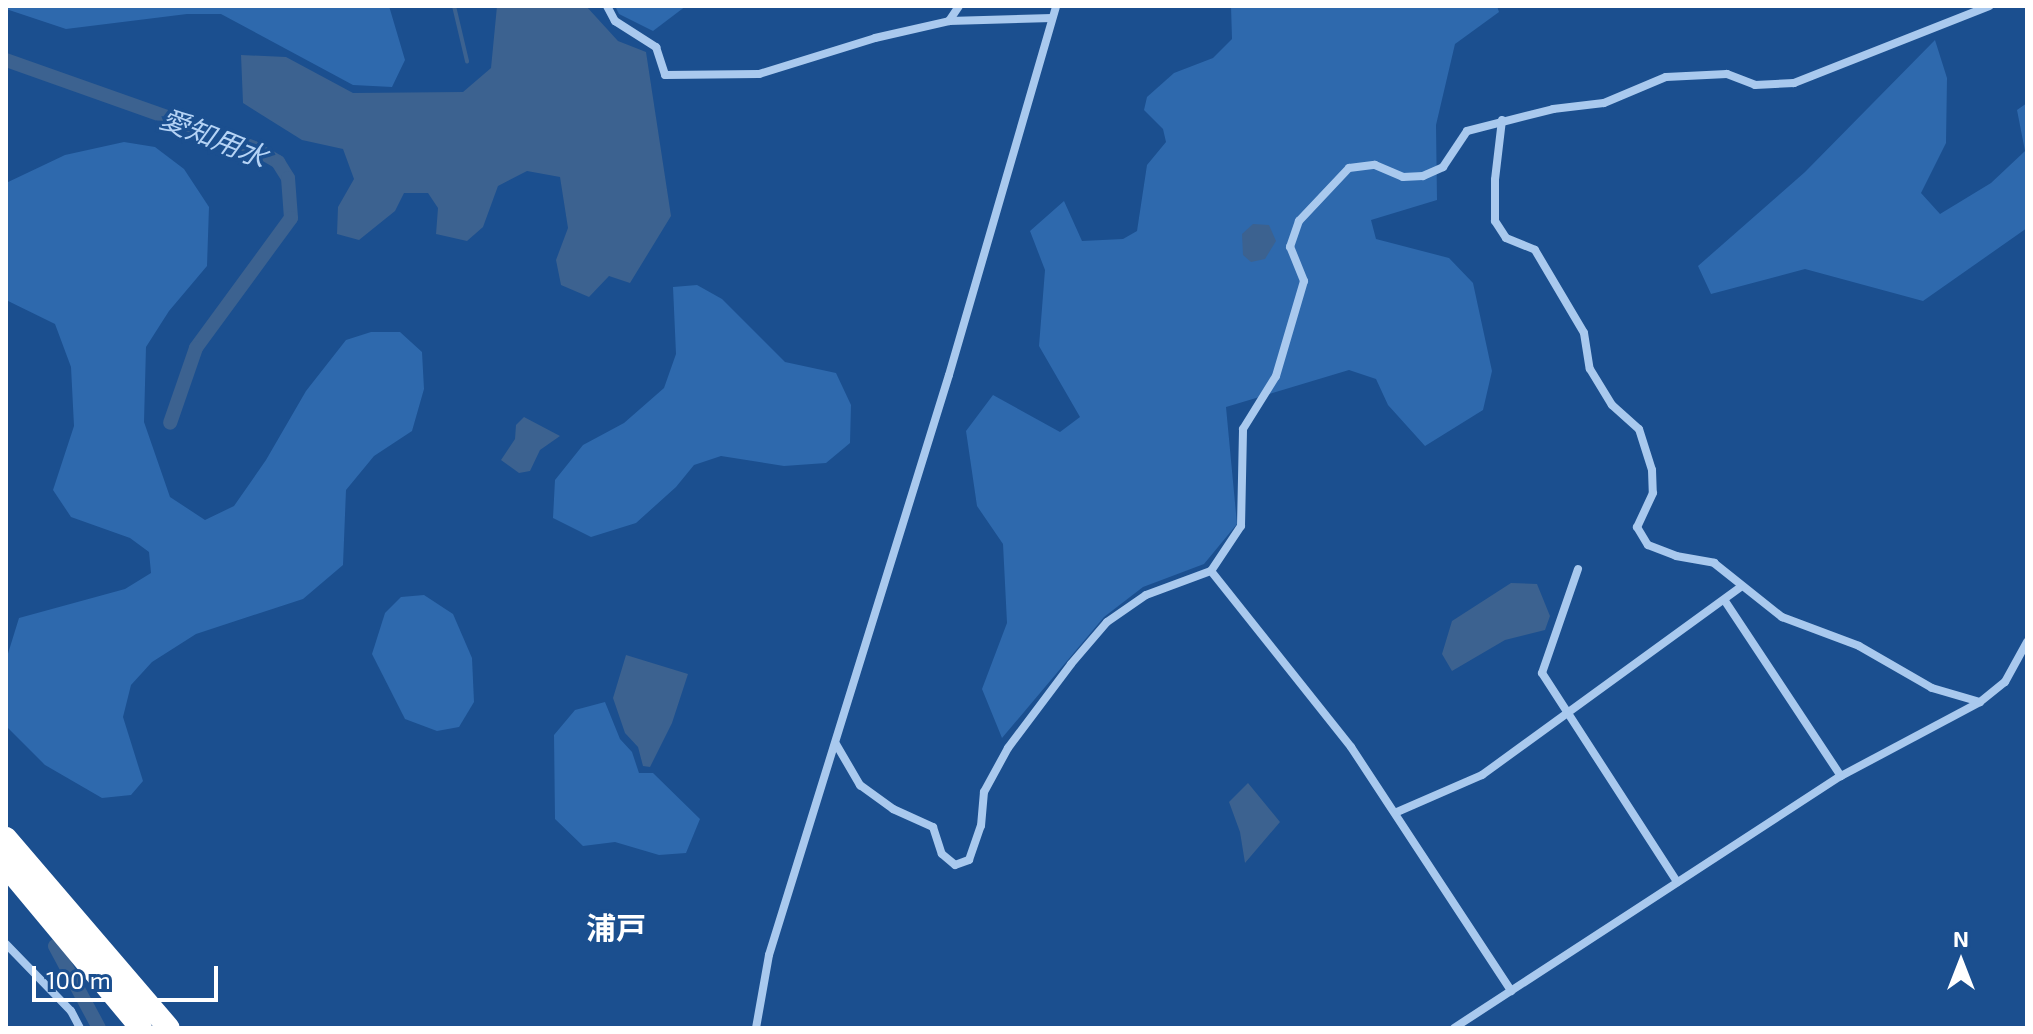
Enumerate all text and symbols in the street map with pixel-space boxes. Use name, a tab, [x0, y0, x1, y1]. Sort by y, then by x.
water label: 愛知用水	[156, 100, 272, 174]
district label: 浦戸	[586, 909, 646, 945]
north arrow	[1921, 922, 2001, 1002]
text: N	[1953, 925, 1969, 951]
scale bar	[36, 950, 222, 1000]
text: 100 m	[46, 965, 111, 994]

